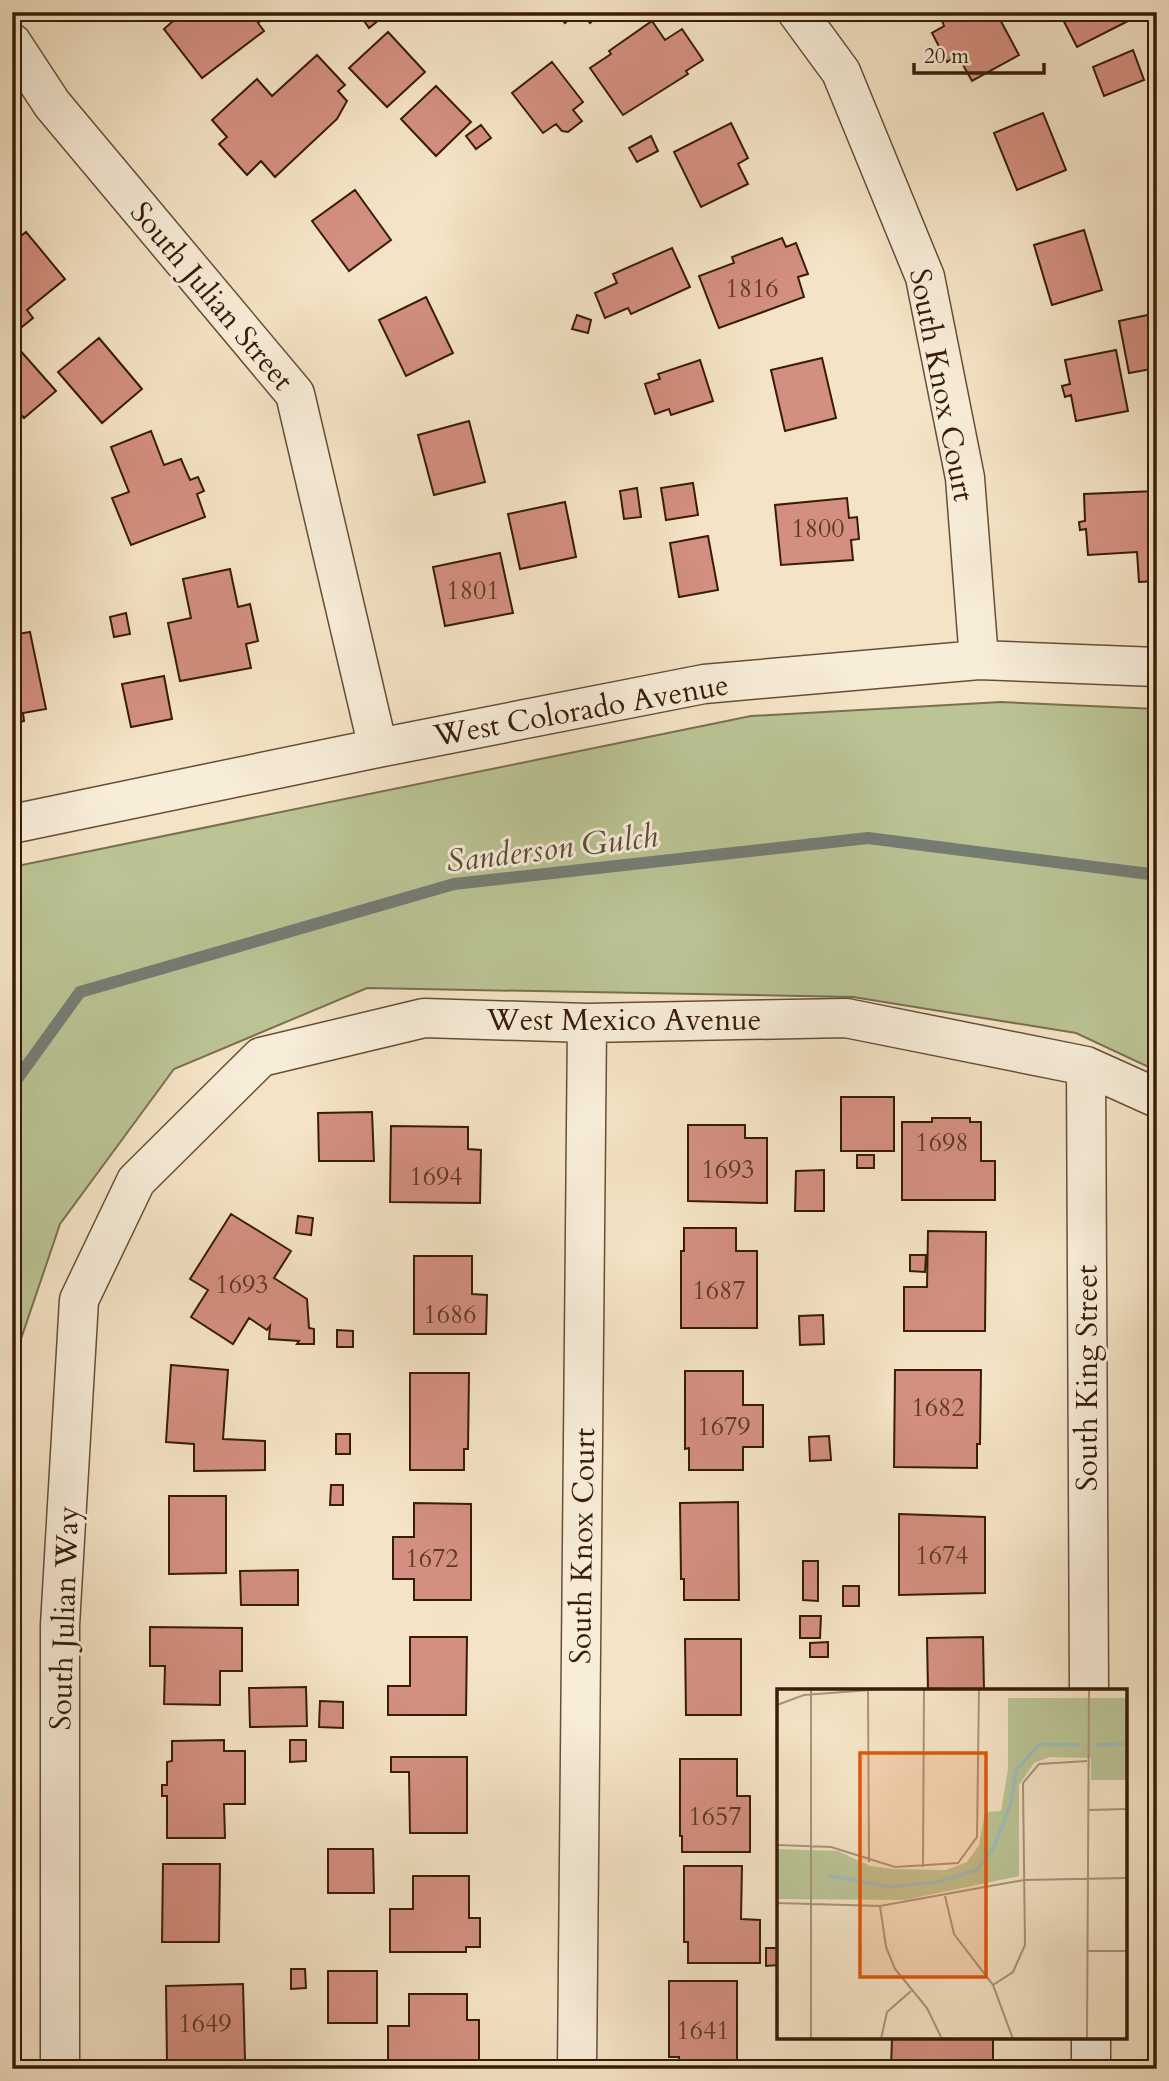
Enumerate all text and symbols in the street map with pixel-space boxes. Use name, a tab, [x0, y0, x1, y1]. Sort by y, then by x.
scale bar	[914, 32, 1043, 76]
text: 20 m	[924, 42, 969, 71]
street label: South Julian Street	[121, 193, 303, 400]
street label: South Knox Court	[899, 265, 984, 505]
house number: 1816	[725, 271, 779, 306]
house number: 1800	[791, 511, 845, 546]
house number: 1801	[446, 573, 500, 608]
street label: West Colorado Avenue	[429, 664, 732, 757]
water label: Sanderson Gulch	[444, 814, 660, 884]
street label: West Mexico Avenue	[486, 1000, 761, 1041]
house number: 1698	[915, 1125, 969, 1160]
house number: 1693	[701, 1152, 755, 1187]
house number: 1694	[409, 1159, 463, 1194]
street label: South King Street	[1067, 1264, 1108, 1491]
house number: 1693	[215, 1267, 269, 1302]
house number: 1687	[692, 1273, 746, 1308]
house number: 1686	[423, 1297, 477, 1332]
house number: 1682	[911, 1390, 965, 1425]
house number: 1679	[697, 1409, 751, 1444]
street label: South Knox Court	[560, 1427, 605, 1664]
street label: South Julian Way	[40, 1505, 89, 1731]
house number: 1674	[915, 1538, 969, 1573]
house number: 1672	[405, 1541, 459, 1576]
inset map	[777, 1689, 1127, 2039]
house number: 1657	[688, 1799, 742, 1834]
house number: 1649	[178, 2006, 232, 2041]
house number: 1641	[676, 2013, 730, 2048]

